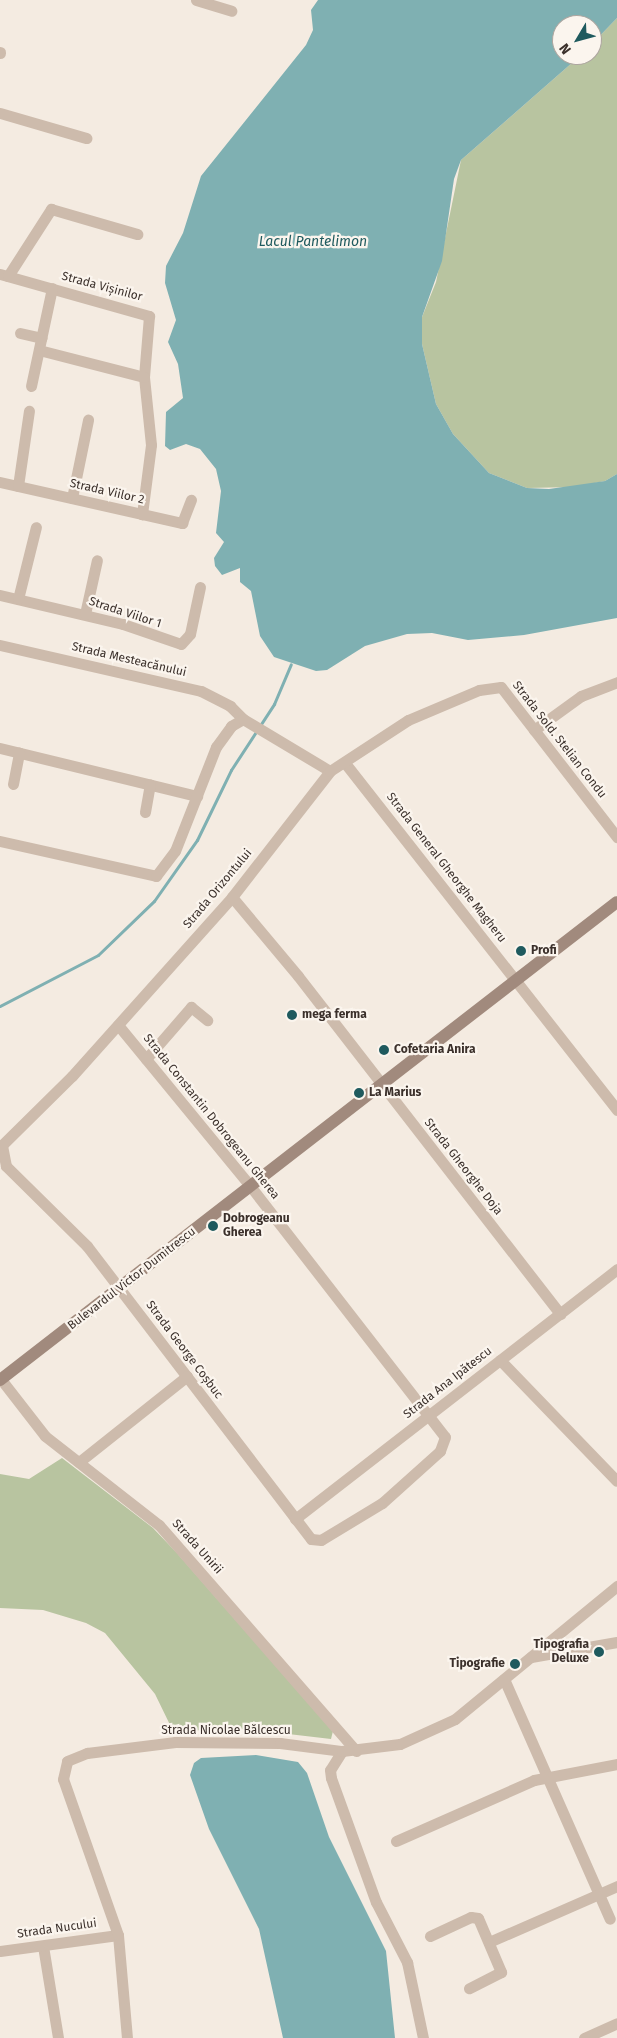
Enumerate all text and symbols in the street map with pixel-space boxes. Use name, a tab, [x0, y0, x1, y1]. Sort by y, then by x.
north arrow	[552, 15, 602, 65]
text: N	[556, 40, 575, 58]
water label: Lacul Pantelimon	[259, 234, 367, 250]
street label: Strada Vișinilor	[60, 269, 144, 305]
street label: Strada Viilor 2	[68, 476, 146, 508]
street label: Strada Viilor 1	[87, 595, 163, 631]
street label: Strada Mesteacănului	[70, 640, 188, 680]
street label: Strada Sold. Stelian Condu	[509, 679, 609, 801]
street label: Strada General Gheorghe Magheru	[383, 790, 509, 946]
street label: Strada Orizontului	[181, 846, 255, 932]
place label: Profi	[531, 944, 557, 958]
marker: Profi	[515, 945, 527, 957]
place label: mega ferma	[302, 1008, 367, 1022]
marker: mega ferma	[286, 1009, 298, 1021]
street label: Strada Constantin Dobrogeanu Gherea	[140, 1032, 282, 1202]
place label: Cofetaria Anira	[394, 1043, 475, 1057]
marker: Cofetaria Anira	[378, 1044, 390, 1056]
place label: La Marius	[369, 1086, 421, 1100]
marker: La Marius	[353, 1087, 365, 1099]
street label: Strada Gheorghe Doja	[421, 1116, 505, 1218]
place label: Dobrogeanu Gherea	[223, 1212, 290, 1240]
marker: Dobrogeanu Gherea	[207, 1220, 219, 1232]
street label: Bulevardul Victor Dumitrescu	[65, 1225, 199, 1333]
street label: Strada George Coșbuc	[143, 1298, 225, 1402]
street label: Strada Ana Ipătescu	[401, 1344, 495, 1422]
street label: Strada Unirii	[169, 1517, 225, 1577]
place label: Tipografia Deluxe	[534, 1638, 589, 1666]
marker: Tipografia Deluxe	[593, 1646, 605, 1658]
place label: Tipografie	[450, 1657, 505, 1671]
marker: Tipografie	[509, 1658, 521, 1670]
street label: Strada Nicolae Bălcescu	[161, 1724, 291, 1738]
street label: Strada Nucului	[16, 1916, 98, 1942]

